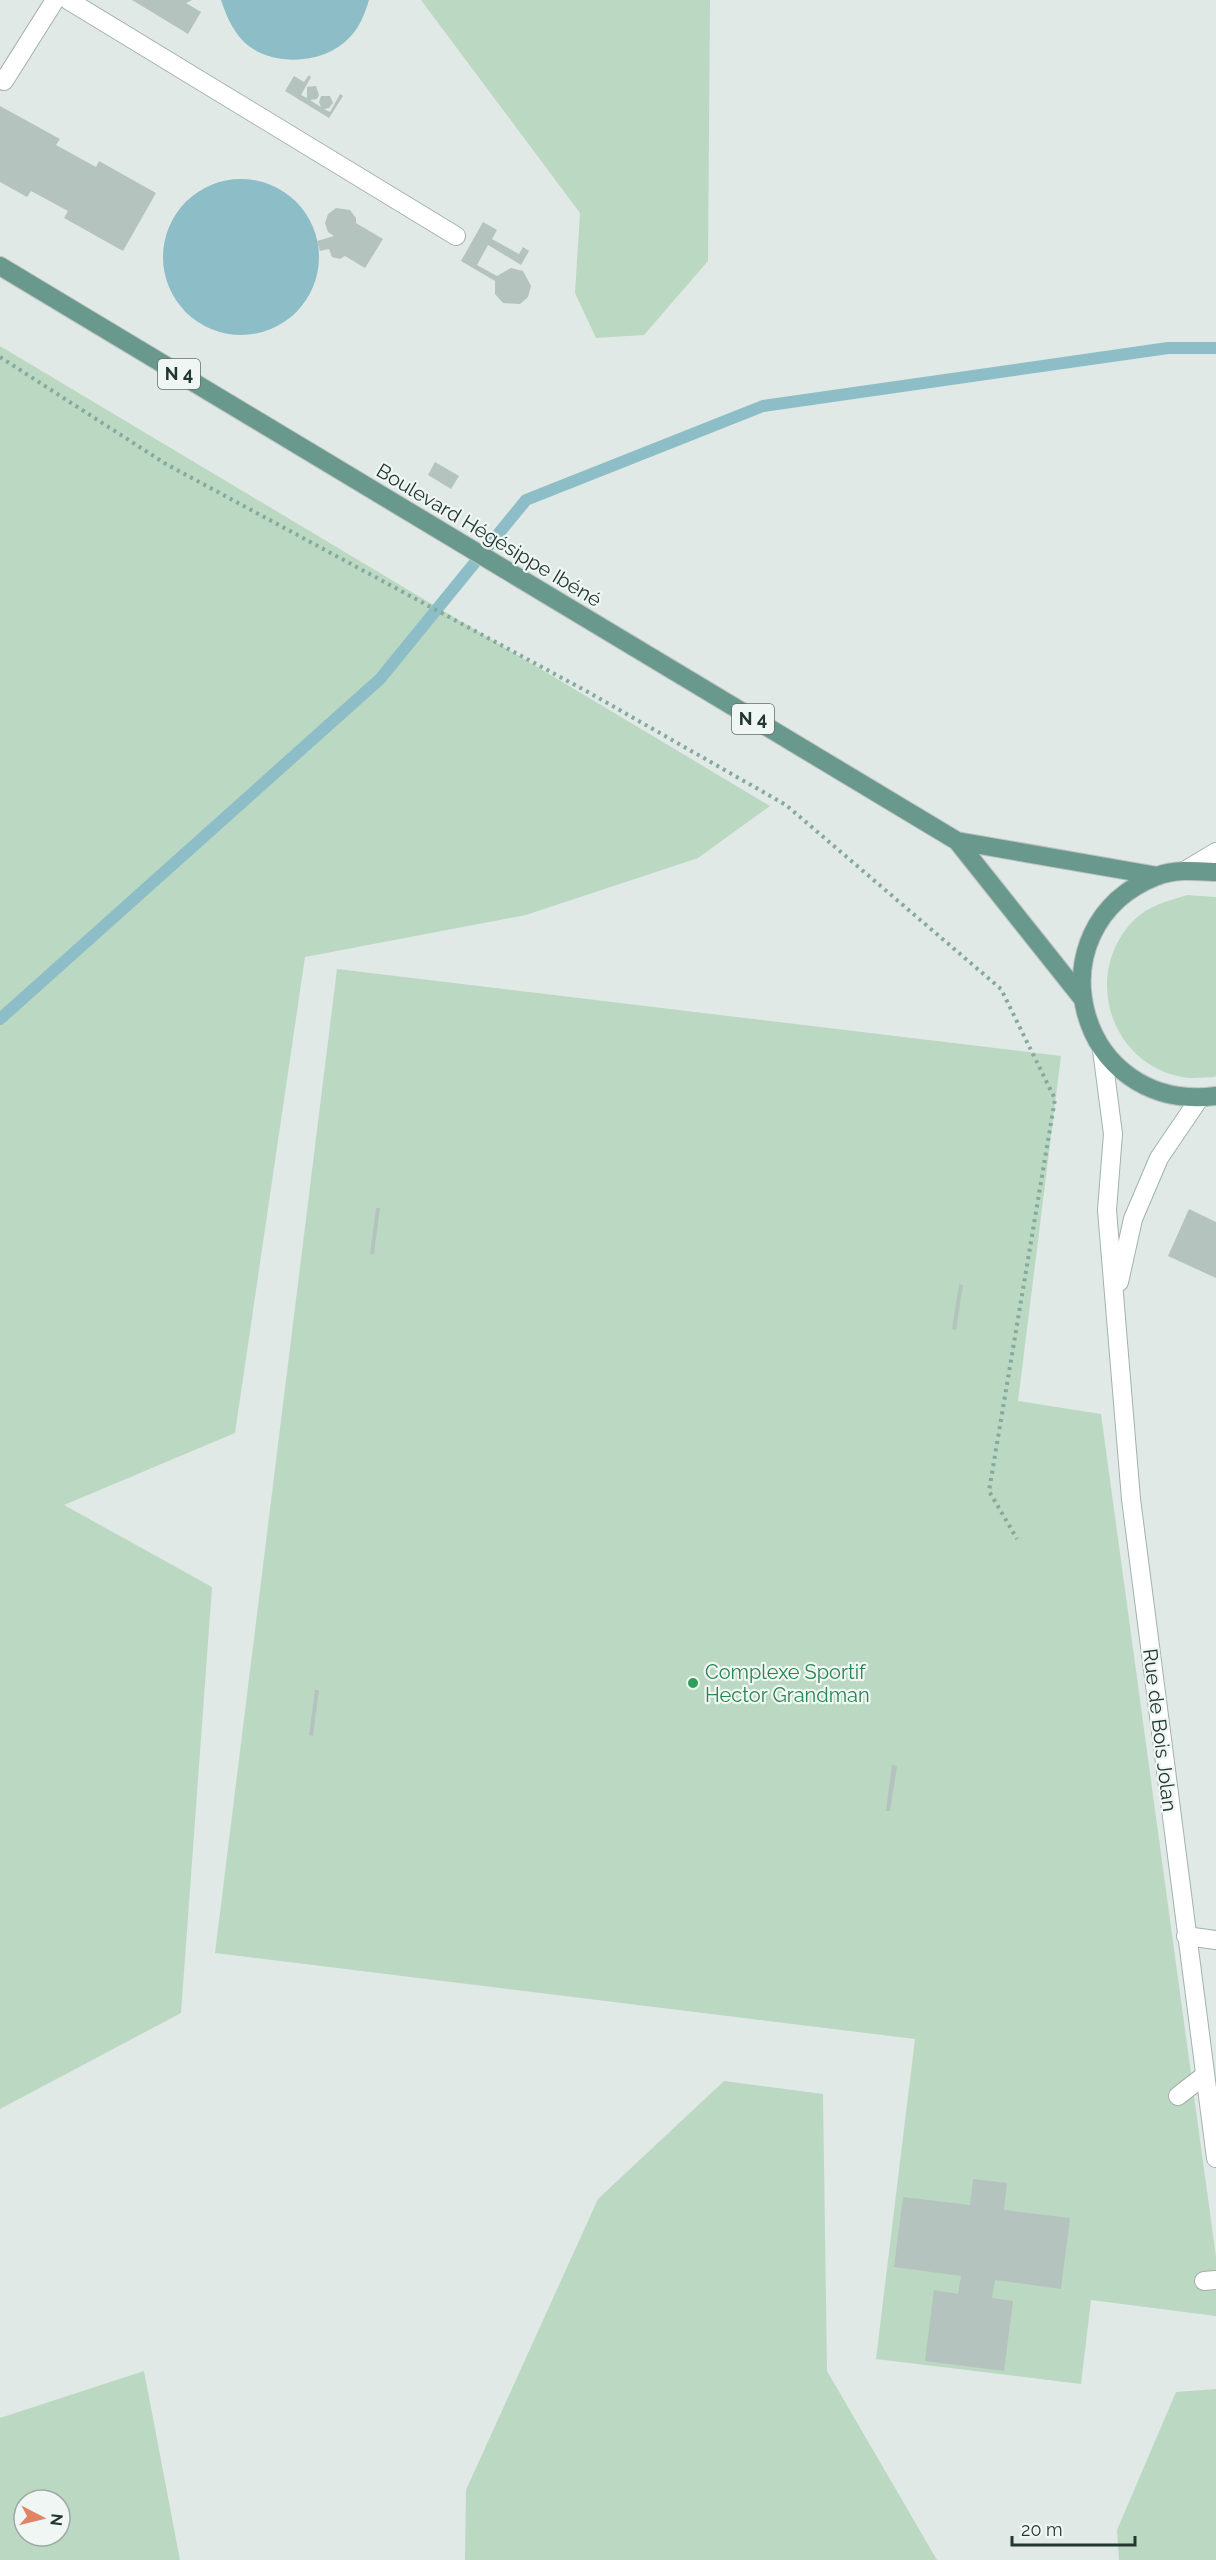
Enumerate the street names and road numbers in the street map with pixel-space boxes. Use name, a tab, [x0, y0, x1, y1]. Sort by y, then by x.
road number: N 4	[158, 359, 200, 389]
street label: Boulevard Hégésippe Ibéné	[372, 458, 606, 612]
road number: N 4	[732, 704, 774, 734]
street label: Rue de Bois Jolan	[1138, 1647, 1182, 1813]

